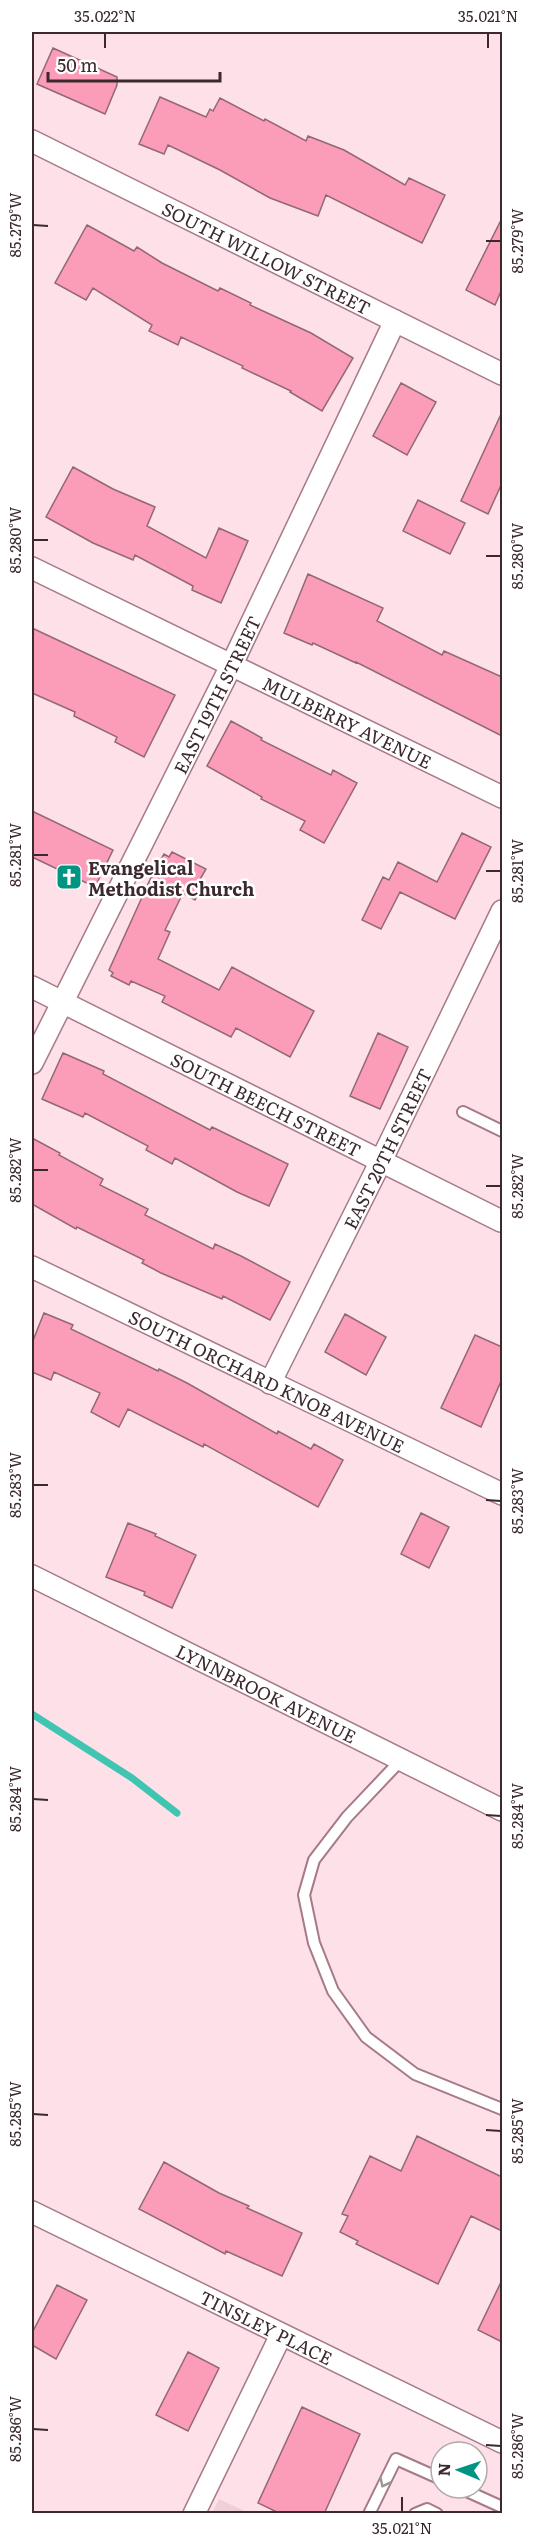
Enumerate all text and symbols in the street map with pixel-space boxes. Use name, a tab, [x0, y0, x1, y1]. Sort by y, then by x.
text: 35.022°N	[74, 4, 136, 27]
text: 35.021°N	[458, 4, 518, 27]
scale bar	[48, 45, 220, 83]
text: 50 m	[57, 51, 98, 78]
text: 85.279°W	[3, 192, 26, 258]
street label: SOUTH WILLOW STREET	[158, 194, 376, 321]
text: 85.279°W	[505, 208, 528, 274]
text: 85.280°W	[3, 506, 26, 573]
text: 85.280°W	[505, 522, 528, 589]
street label: EAST 19TH STREET	[166, 611, 267, 778]
street label: MULBERRY AVENUE	[258, 669, 437, 774]
text: 85.281°W	[3, 822, 26, 887]
text: 85.281°W	[505, 838, 528, 903]
place label: Evangelical Methodist Church	[88, 854, 254, 902]
church icon: Evangelical Methodist Church	[54, 862, 84, 892]
street label: SOUTH BEECH STREET	[167, 1045, 366, 1163]
street label: EAST 20TH STREET	[336, 1063, 438, 1233]
text: 85.282°W	[3, 1137, 26, 1203]
text: 85.282°W	[505, 1153, 528, 1219]
street label: SOUTH ORCHARD KNOB AVENUE	[125, 1302, 409, 1459]
text: 85.283°W	[3, 1451, 26, 1518]
text: 85.283°W	[505, 1467, 528, 1534]
street label: LYNNBROOK AVENUE	[172, 1636, 361, 1749]
text: 85.284°W	[3, 1765, 26, 1832]
text: 85.284°W	[505, 1782, 528, 1849]
text: 85.285°W	[3, 2081, 26, 2147]
text: 85.285°W	[505, 2098, 528, 2164]
street label: TINSLEY PLACE	[195, 2283, 337, 2371]
text: 85.286°W	[3, 2395, 26, 2462]
text: 85.286°W	[505, 2412, 528, 2479]
north arrow	[429, 2440, 489, 2500]
text: N	[431, 2462, 455, 2477]
one-way arrow	[380, 2477, 392, 2488]
text: 35.021°N	[372, 2516, 432, 2539]

